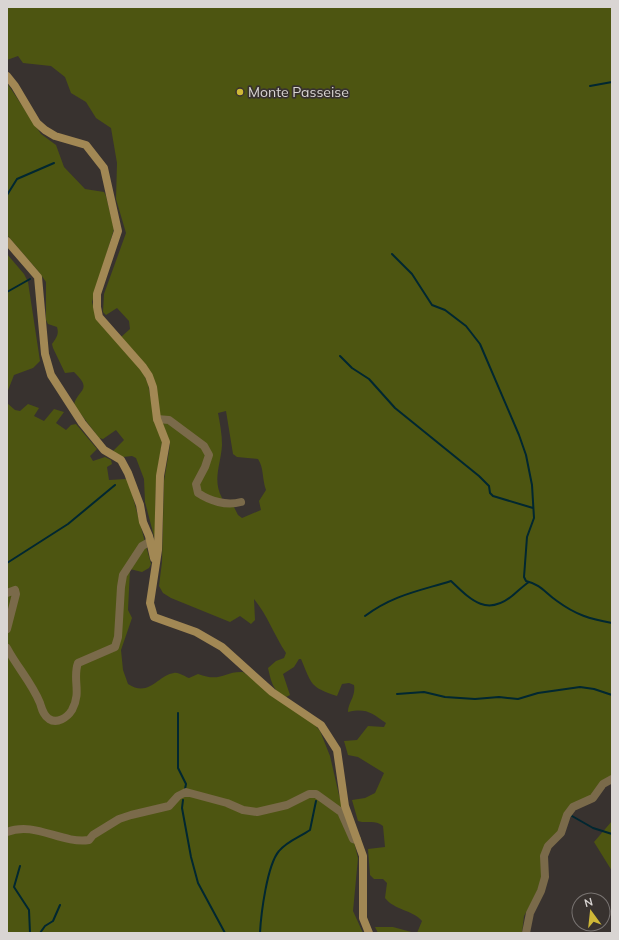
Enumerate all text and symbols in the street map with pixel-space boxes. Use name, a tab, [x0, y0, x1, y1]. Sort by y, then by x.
place label: Monte Passeise	[248, 83, 349, 101]
marker: Monte Passeise	[235, 87, 245, 97]
north arrow	[571, 892, 611, 932]
text: N	[583, 895, 594, 910]

